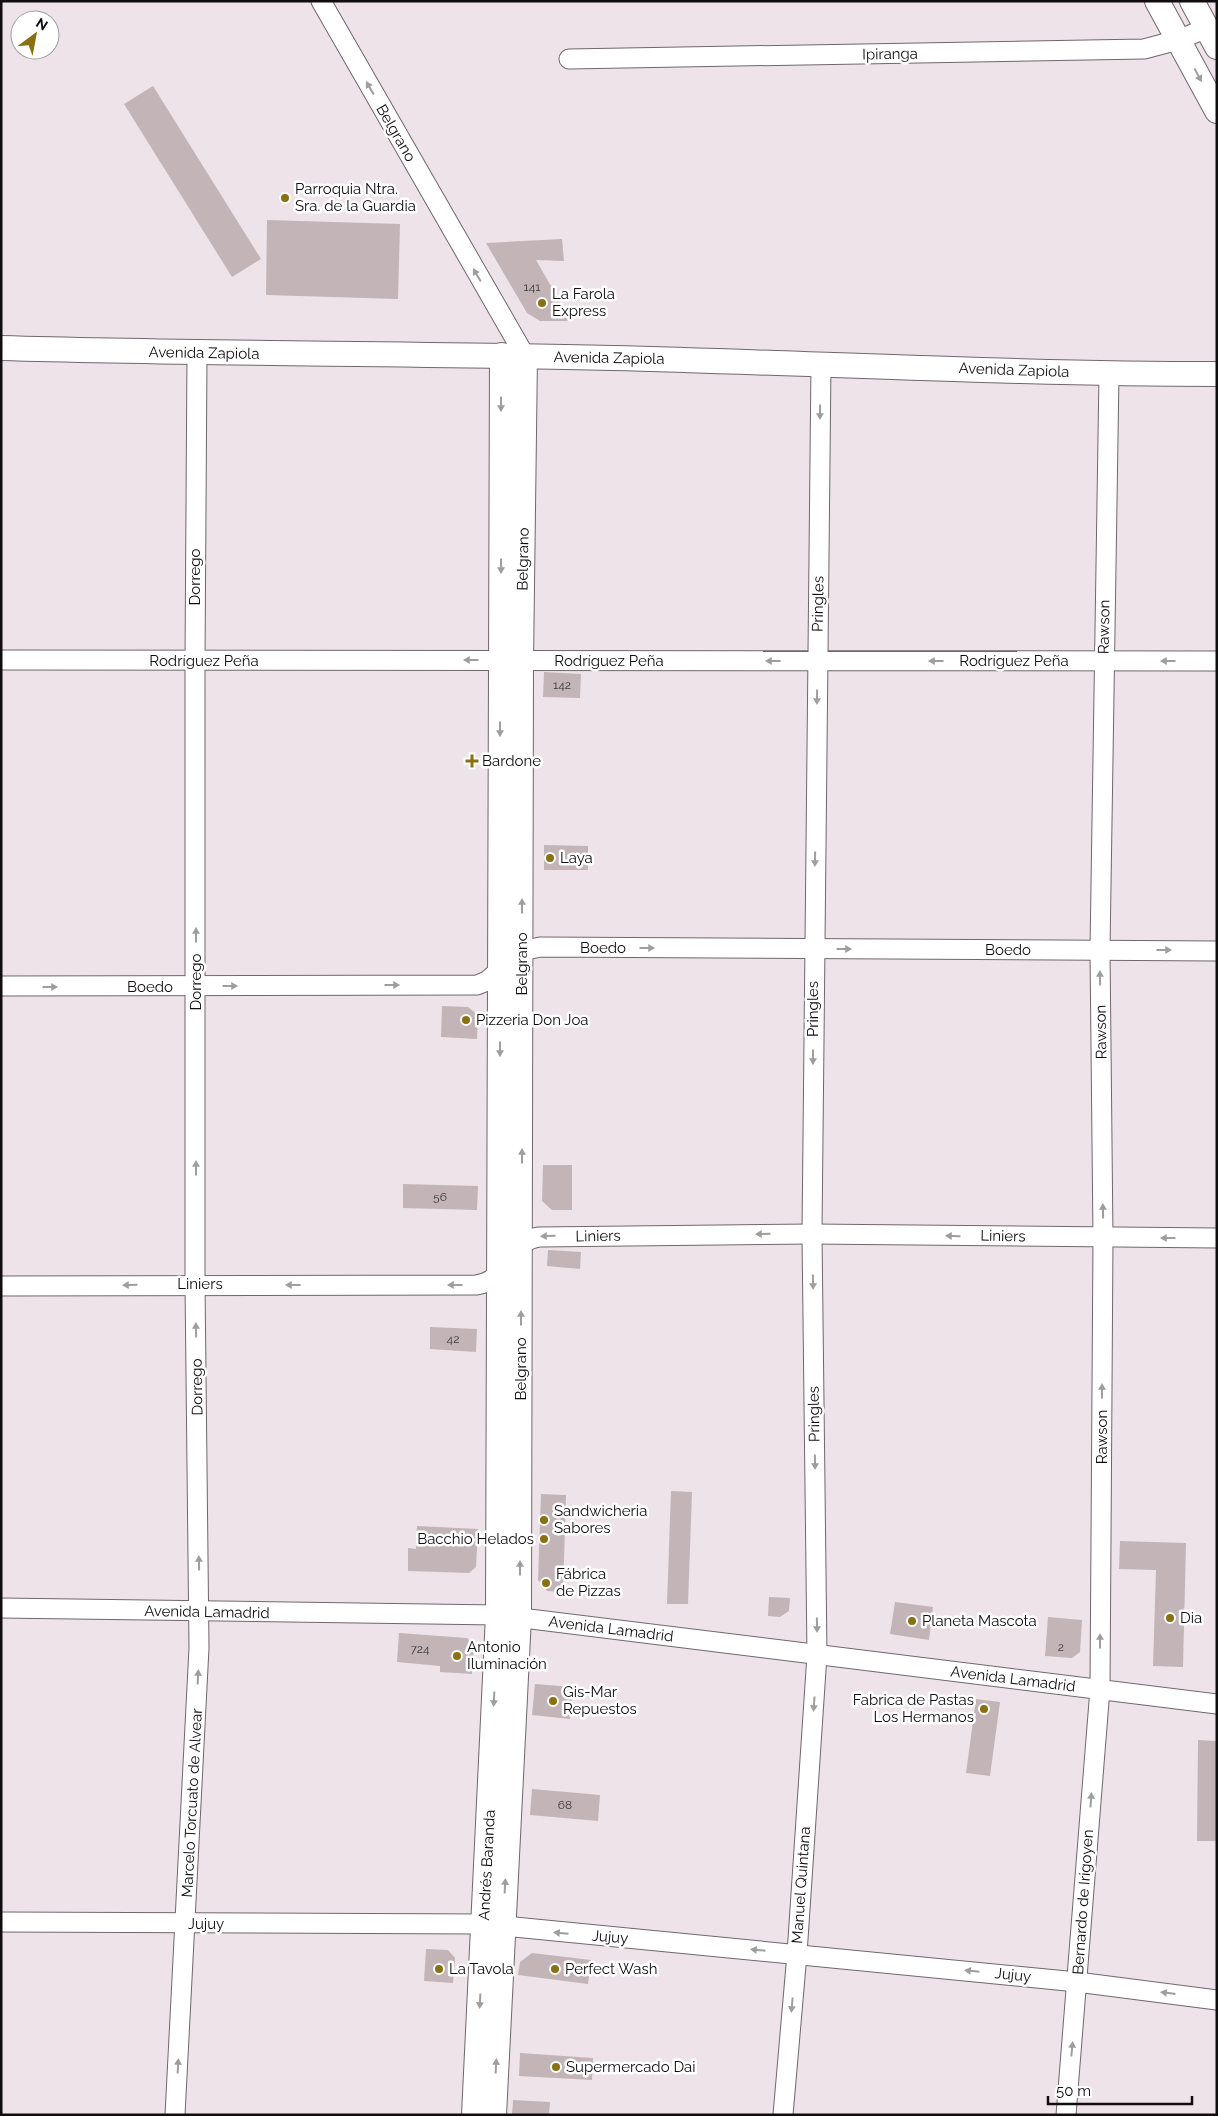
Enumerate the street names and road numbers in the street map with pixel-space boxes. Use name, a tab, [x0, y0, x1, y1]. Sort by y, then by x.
street label: Ipiranga	[862, 45, 918, 63]
street label: Belgrano	[372, 101, 420, 165]
street label: Avenida Zapiola	[148, 343, 260, 363]
street label: Avenida Zapiola	[553, 348, 665, 368]
street label: Avenida Zapiola	[958, 359, 1070, 381]
street label: Belgrano	[513, 527, 533, 591]
street label: Dorrego	[186, 548, 204, 605]
street label: Pringles	[809, 576, 827, 632]
street label: Rawson	[1095, 600, 1113, 654]
street label: Rodríguez Peña	[149, 652, 259, 670]
street label: Rodríguez Peña	[554, 652, 664, 670]
street label: Rodríguez Peña	[959, 652, 1069, 670]
street label: Belgrano	[513, 932, 531, 996]
street label: Boedo	[580, 939, 626, 957]
street label: Boedo	[985, 941, 1031, 959]
street label: Dorrego	[187, 953, 205, 1010]
street label: Boedo	[127, 978, 173, 996]
street label: Pringles	[804, 981, 822, 1037]
street label: Rawson	[1092, 1005, 1110, 1059]
street label: Liniers	[575, 1227, 621, 1245]
street label: Liniers	[980, 1227, 1026, 1245]
street label: Liniers	[177, 1275, 223, 1293]
street label: Belgrano	[512, 1337, 530, 1401]
street label: Dorrego	[188, 1358, 206, 1416]
street label: Pringles	[805, 1386, 823, 1442]
street label: Rawson	[1093, 1410, 1111, 1464]
street label: Avenida Lamadrid	[144, 1602, 270, 1622]
street label: Avenida Lamadrid	[548, 1612, 674, 1646]
street label: Avenida Lamadrid	[950, 1662, 1076, 1696]
street label: Marcelo Torcuato de Alvear	[178, 1707, 206, 1898]
street label: Andrés Baranda	[475, 1809, 499, 1921]
street label: Manuel Quintana	[788, 1826, 814, 1944]
street label: Bernardo de Irigoyen	[1069, 1829, 1097, 1975]
street label: Jujuy	[188, 1915, 224, 1933]
street label: Jujuy	[591, 1926, 629, 1948]
street label: Jujuy	[994, 1964, 1032, 1986]

